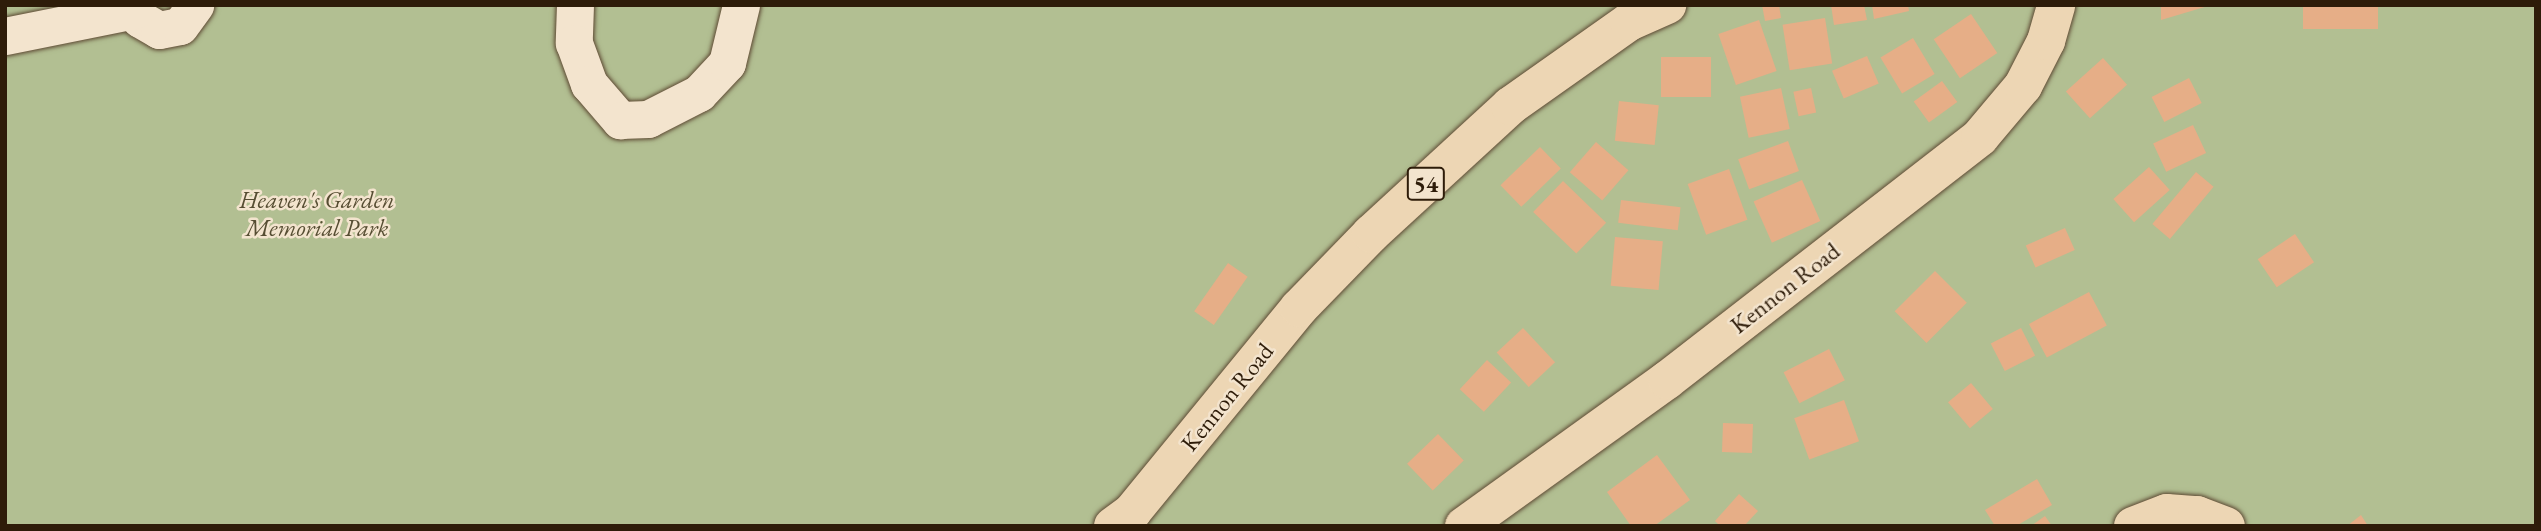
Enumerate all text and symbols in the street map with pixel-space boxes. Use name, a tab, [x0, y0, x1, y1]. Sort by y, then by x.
road number: 54	[1407, 164, 1445, 204]
park label: Heaven's Garden Memorial Park	[240, 186, 394, 242]
street label: Kennon Road	[1725, 236, 1845, 340]
street label: Kennon Road	[1175, 337, 1279, 457]

